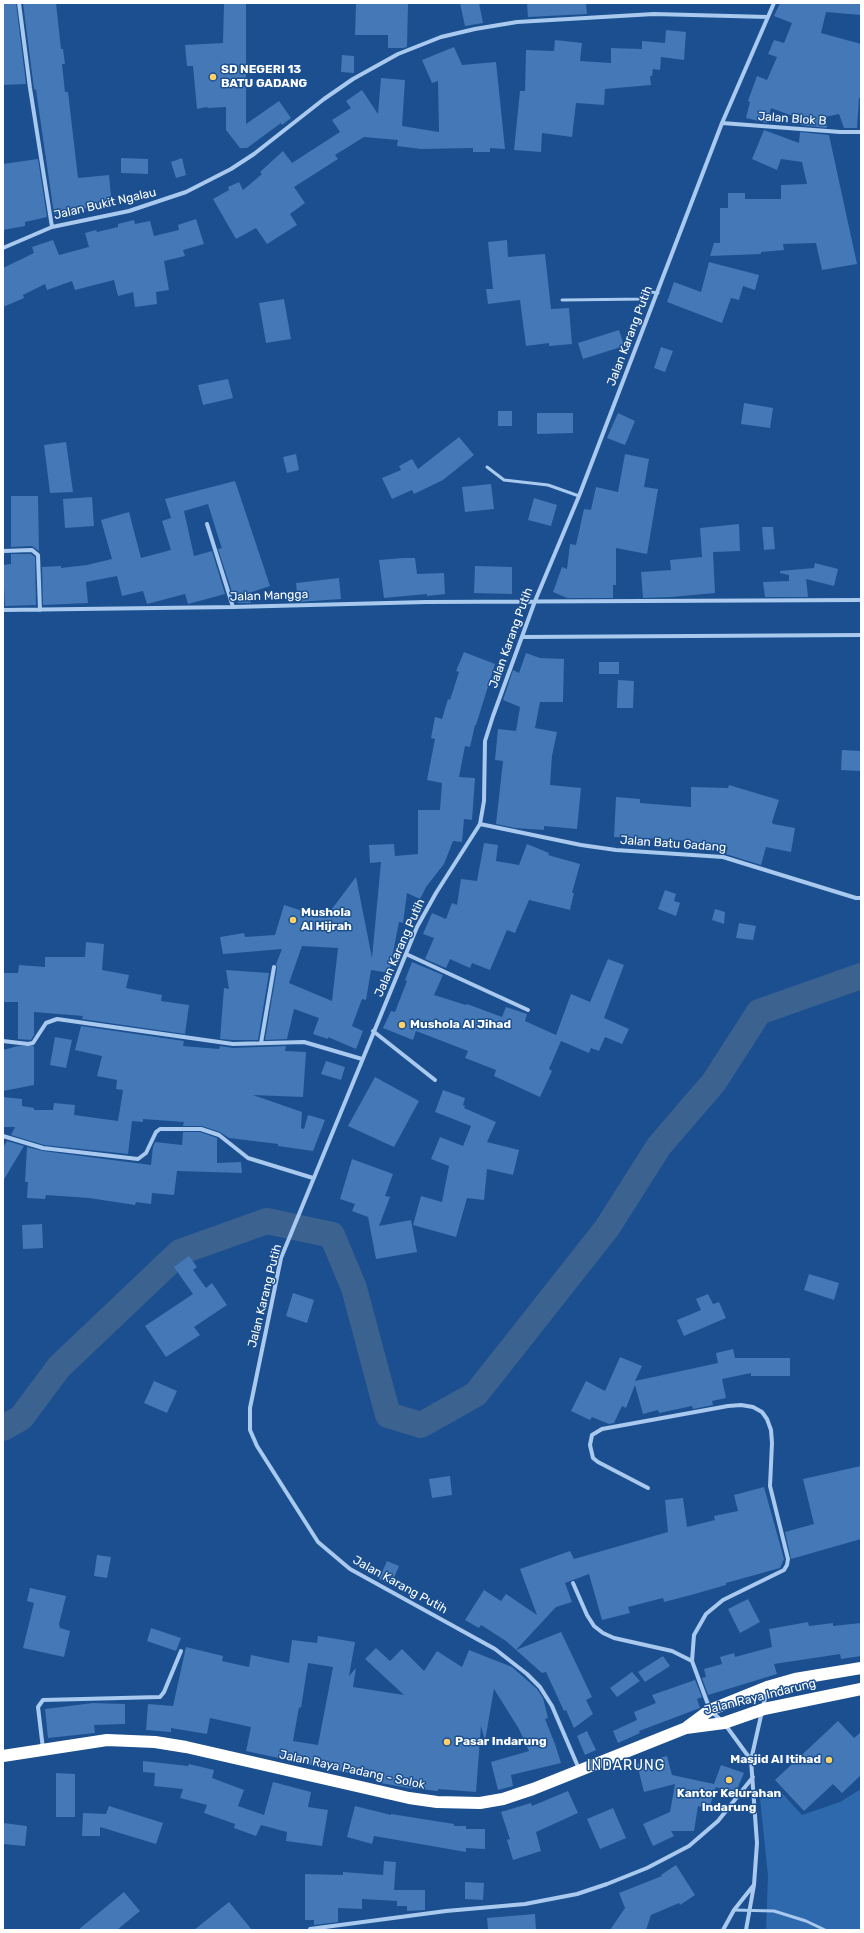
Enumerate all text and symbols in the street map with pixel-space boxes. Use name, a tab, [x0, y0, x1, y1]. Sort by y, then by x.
place label: SD NEGERI 13 BATU GADANG	[221, 63, 307, 91]
marker: SD NEGERI 13 BATU GADANG	[208, 72, 218, 82]
street label: Jalan Blok B	[757, 109, 827, 129]
street label: Jalan Bukit Ngalau	[52, 185, 158, 223]
street label: Jalan Karang Putih	[604, 284, 656, 388]
street label: Jalan Karang Putih	[486, 586, 536, 690]
street label: Jalan Mangga	[230, 587, 308, 605]
street label: Jalan Batu Gadang	[619, 833, 727, 855]
street label: Jalan Karang Putih	[372, 897, 428, 999]
place label: Mushola Al Hijrah	[301, 906, 352, 934]
marker: Mushola Al Hijrah	[288, 915, 298, 925]
place label: Mushola Al Jihad	[410, 1018, 511, 1032]
marker: Mushola Al Jihad	[397, 1020, 407, 1030]
street label: Jalan Karang Putih	[245, 1243, 285, 1349]
street label: Jalan Karang Putih	[350, 1553, 450, 1617]
street label: Jalan Raya Indarung	[703, 1676, 817, 1718]
place label: Pasar Indarung	[455, 1735, 546, 1749]
marker: Pasar Indarung	[442, 1737, 452, 1747]
street label: Jalan Raya Padang - Solok	[278, 1748, 426, 1792]
place label: Masjid Al Itihad	[730, 1753, 821, 1767]
marker: Masjid Al Itihad	[824, 1755, 834, 1765]
district label: INDARUNG	[587, 1758, 665, 1774]
marker: Kantor Kelurahan Indarung	[724, 1775, 734, 1785]
place label: Kantor Kelurahan Indarung	[677, 1787, 781, 1815]

